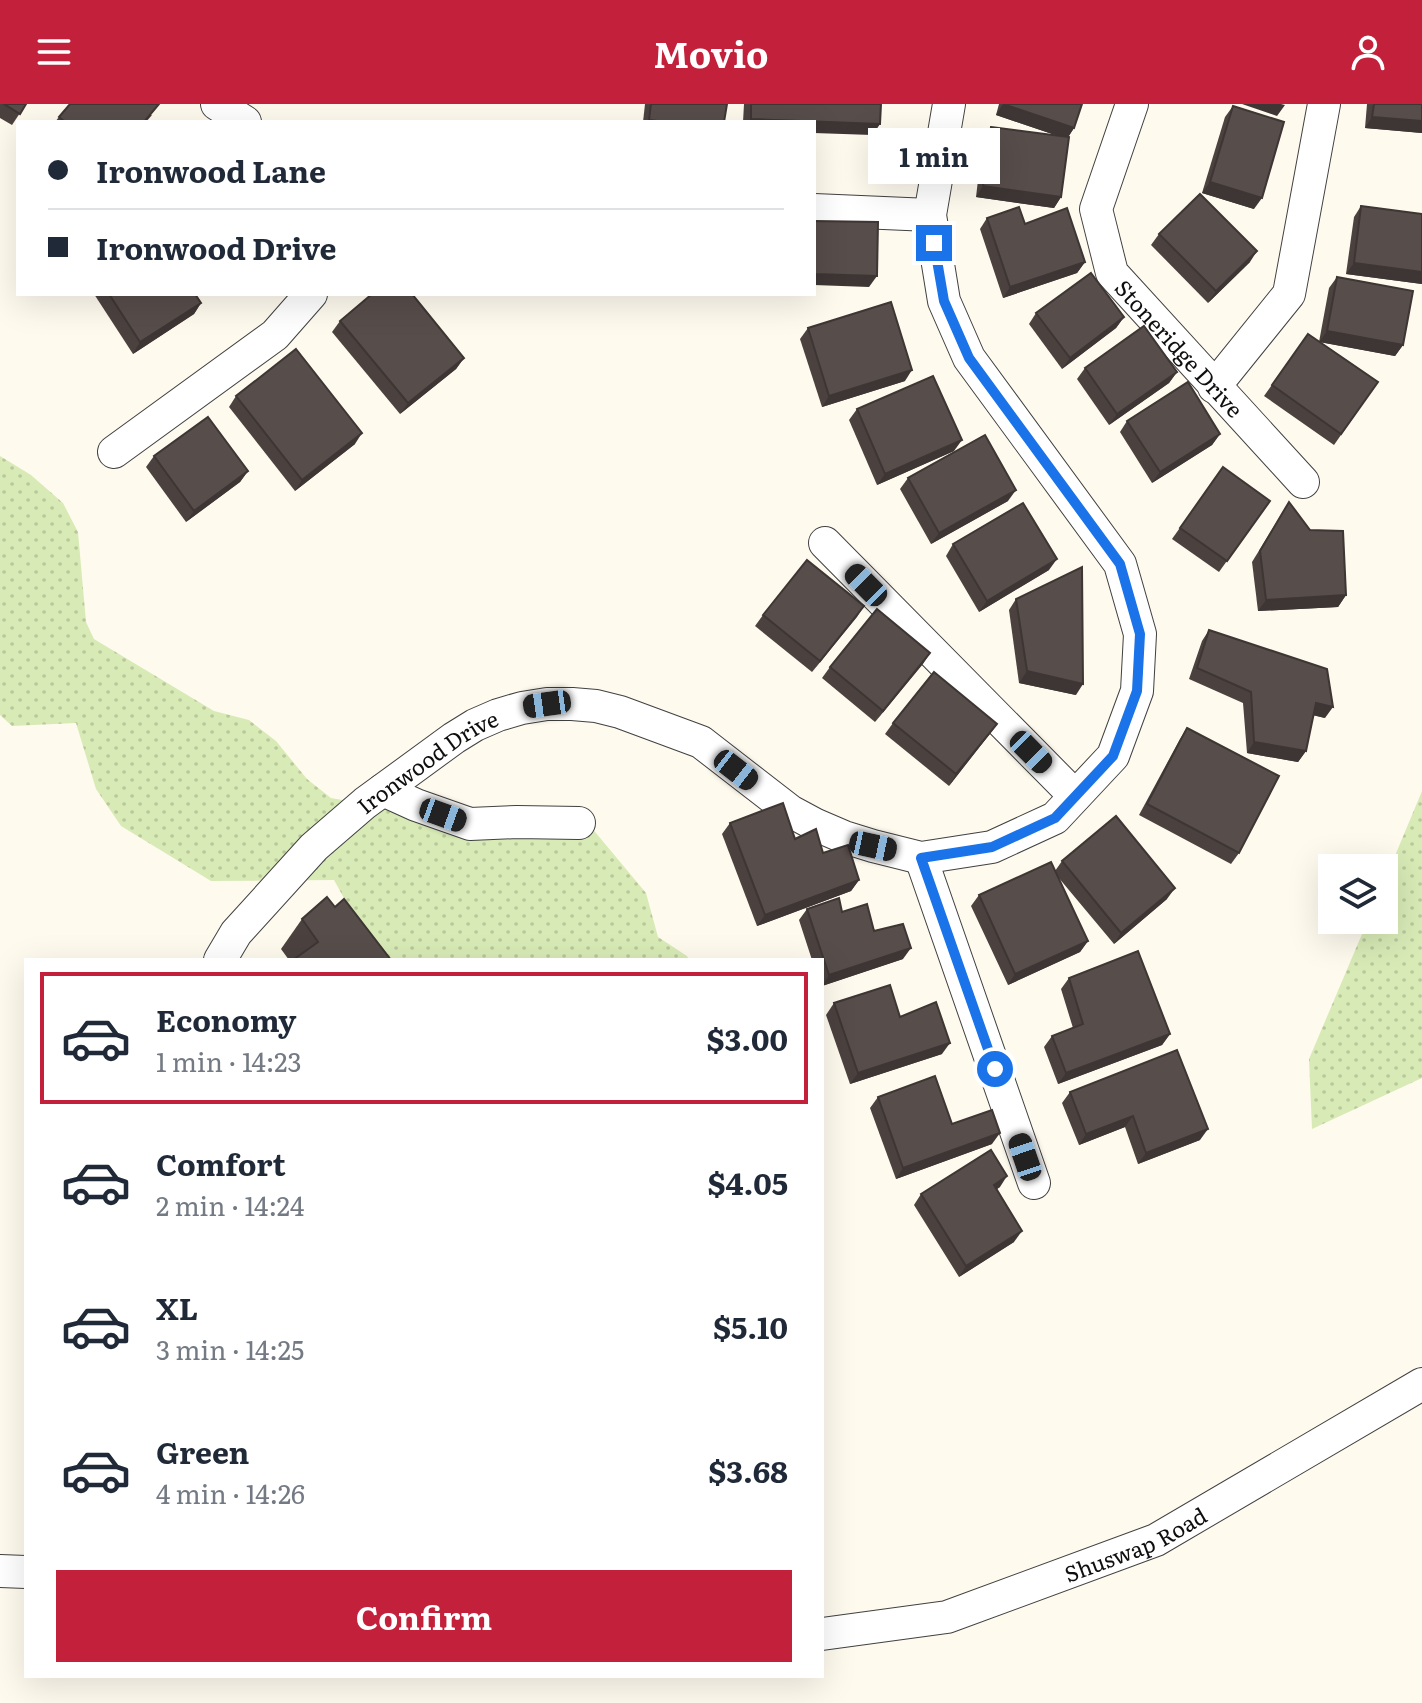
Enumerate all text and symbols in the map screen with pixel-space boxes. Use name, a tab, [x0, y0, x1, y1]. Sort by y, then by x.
text: Movio	[654, 26, 768, 79]
icon: menu	[32, 30, 76, 74]
icon: person	[1346, 30, 1390, 74]
callout: 1 min	[868, 127, 1000, 183]
text: 1 min	[899, 136, 969, 175]
text: Ironwood Lane	[96, 148, 326, 192]
text: Ironwood Drive	[96, 225, 337, 269]
route end	[916, 225, 952, 261]
street label: Stoneridge Drive	[1108, 271, 1252, 424]
car	[841, 560, 891, 610]
car	[522, 689, 572, 719]
street label: Ironwood Drive	[348, 701, 503, 821]
car	[1006, 727, 1056, 777]
car	[710, 746, 762, 794]
car	[416, 796, 470, 834]
car	[847, 829, 899, 863]
map controls	[1318, 854, 1398, 934]
button: layers	[1318, 854, 1398, 934]
text: Economy	[156, 997, 296, 1041]
icon: car	[60, 1002, 132, 1074]
text: $3.00	[707, 1016, 788, 1060]
text: 1 min · 14:23	[156, 1041, 301, 1080]
route start	[977, 1051, 1013, 1087]
car	[1006, 1130, 1044, 1184]
text: Comfort	[156, 1141, 286, 1185]
icon: car	[60, 1146, 132, 1218]
text: $4.05	[708, 1160, 788, 1204]
text: 2 min · 14:24	[156, 1185, 304, 1224]
text: XL	[156, 1285, 198, 1329]
icon: car	[60, 1290, 132, 1362]
text: $5.10	[713, 1304, 788, 1348]
text: 3 min · 14:25	[156, 1329, 304, 1368]
text: Green	[156, 1429, 249, 1473]
icon: car	[60, 1434, 132, 1506]
text: $3.68	[708, 1448, 788, 1492]
text: 4 min · 14:26	[156, 1473, 305, 1512]
street label: Shuswap Road	[1059, 1498, 1212, 1589]
button: Confirm	[56, 1570, 792, 1662]

